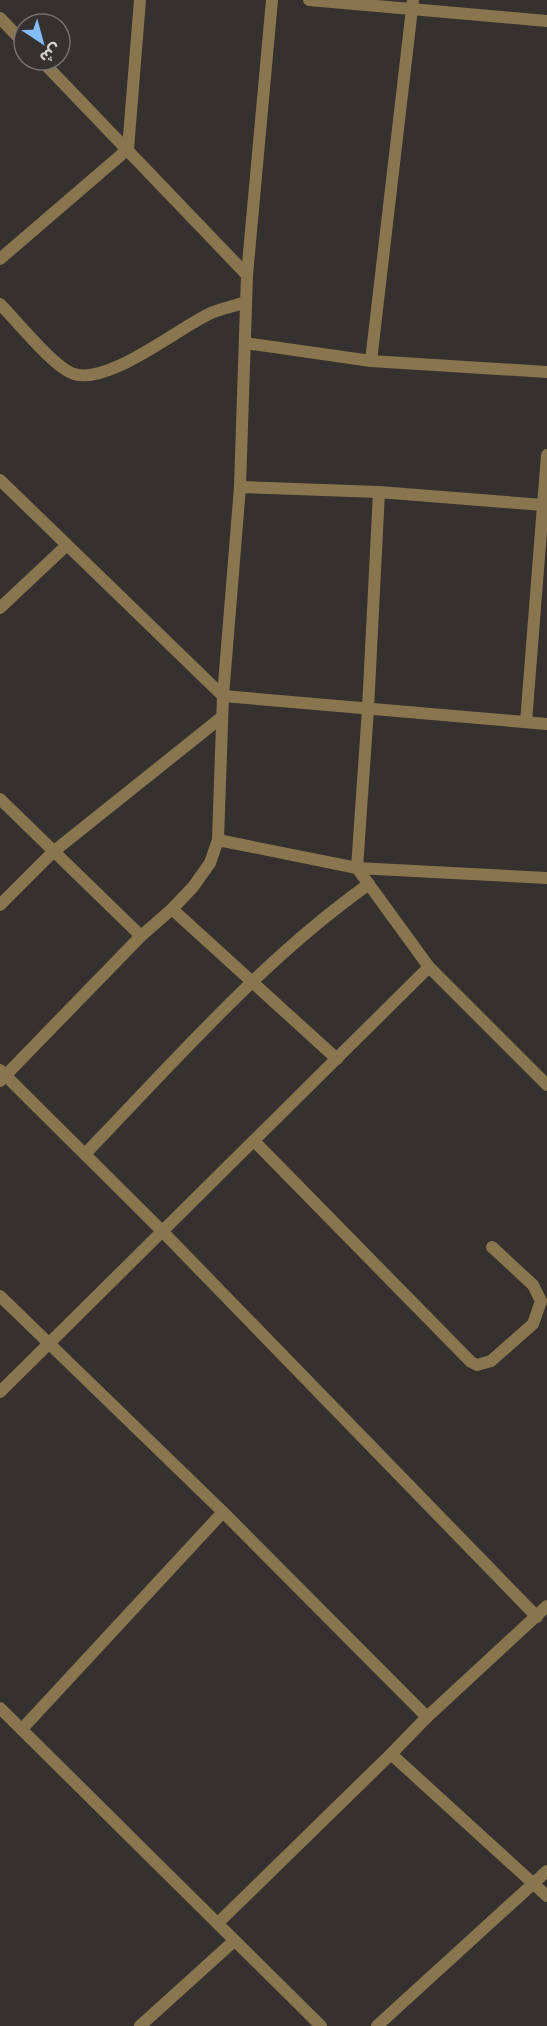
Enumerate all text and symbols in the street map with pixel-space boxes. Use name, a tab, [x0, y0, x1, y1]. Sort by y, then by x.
north arrow	[12, 12, 72, 72]
text: ش	[35, 38, 66, 69]

